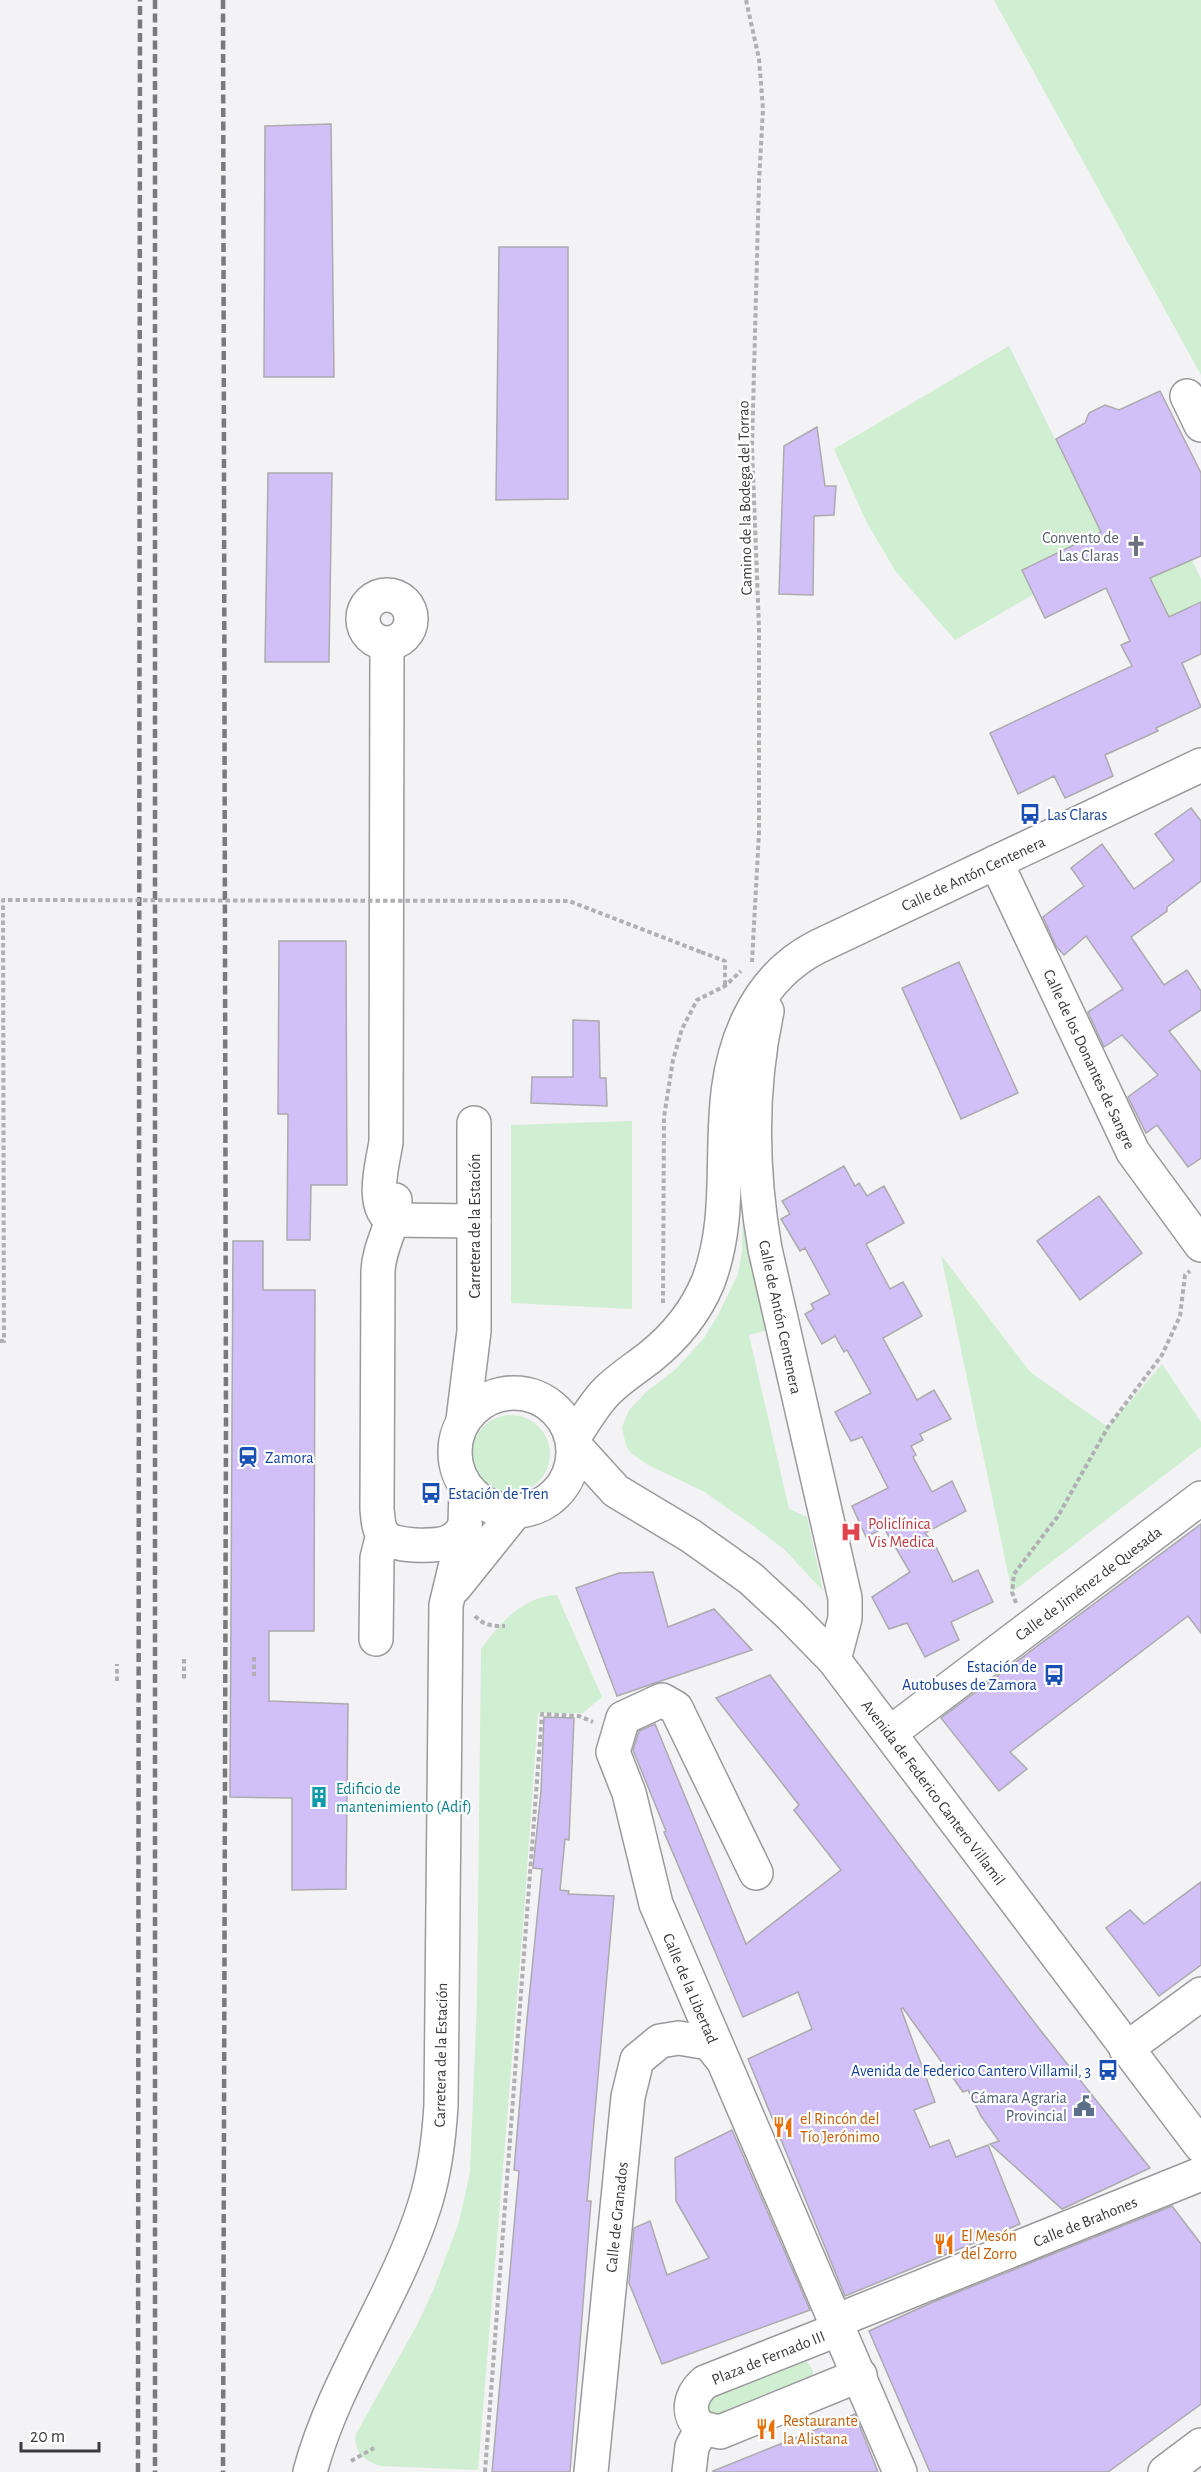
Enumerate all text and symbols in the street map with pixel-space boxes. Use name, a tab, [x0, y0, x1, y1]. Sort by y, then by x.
street label: Camino de la Bodega del Torrao	[735, 400, 755, 596]
place label: Convento de Las Claras	[1042, 530, 1119, 564]
church icon: Convento de Las Claras	[1124, 534, 1148, 558]
bus stop icon: Las Claras	[1018, 802, 1042, 826]
place label: Las Claras	[1047, 807, 1108, 823]
street label: Calle de Antón Centenera	[899, 834, 1048, 914]
street label: Calle de los Donantes de Sangre	[1040, 967, 1138, 1152]
street label: Carretera de la Estación	[467, 1154, 483, 1298]
street label: Calle de Antón Centenera	[756, 1239, 804, 1396]
station icon: Zamora	[236, 1445, 260, 1469]
place label: Zamora	[265, 1450, 314, 1466]
bus stop icon: Estación de Tren	[419, 1481, 443, 1505]
place label: Estación de Tren	[448, 1486, 549, 1502]
place label: Policlínica Vis Medica	[868, 1516, 935, 1550]
hospital icon: Policlínica Vis Medica	[839, 1520, 863, 1544]
street label: Calle de Jiménez de Quesada	[1012, 1524, 1165, 1645]
place label: Estación de Autobuses de Zamora	[902, 1659, 1037, 1693]
bus stop icon: Estación de Autobuses de Zamora	[1042, 1663, 1066, 1687]
street label: Avenida de Federico Cantero Villamil	[858, 1697, 1008, 1888]
place label: Edificio de mantenimiento (Adif)	[336, 1781, 472, 1815]
building icon: Edificio de mantenimiento (Adif)	[307, 1785, 331, 1809]
street label: Calle de la Libertad	[660, 1931, 720, 2046]
street label: Carretera de la Estación	[432, 1982, 450, 2128]
bus stop icon: Avenida de Federico Cantero Villamil, 3	[1096, 2058, 1120, 2082]
place label: Avenida de Federico Cantero Villamil, 3	[851, 2063, 1091, 2079]
place label: Cámara Agraria Provincial	[971, 2090, 1067, 2124]
public building icon: Cámara Agraria Provincial	[1072, 2094, 1096, 2118]
place label: el Rincón del Tío Jerónimo	[800, 2111, 880, 2145]
restaurant icon: el Rincón del Tío Jerónimo	[771, 2115, 795, 2139]
street label: Calle de Granados	[603, 2161, 631, 2273]
street label: Calle de Brahones	[1031, 2194, 1140, 2250]
place label: El Mesón del Zorro	[961, 2228, 1017, 2262]
restaurant icon: El Mesón del Zorro	[932, 2232, 956, 2256]
street label: Plaza de Fernado III	[709, 2328, 827, 2388]
place label: Restaurante la Alistana	[783, 2413, 858, 2447]
scale bar	[21, 2415, 99, 2453]
restaurant icon: Restaurante la Alistana	[754, 2417, 778, 2441]
text: 20 m	[30, 2428, 65, 2446]

